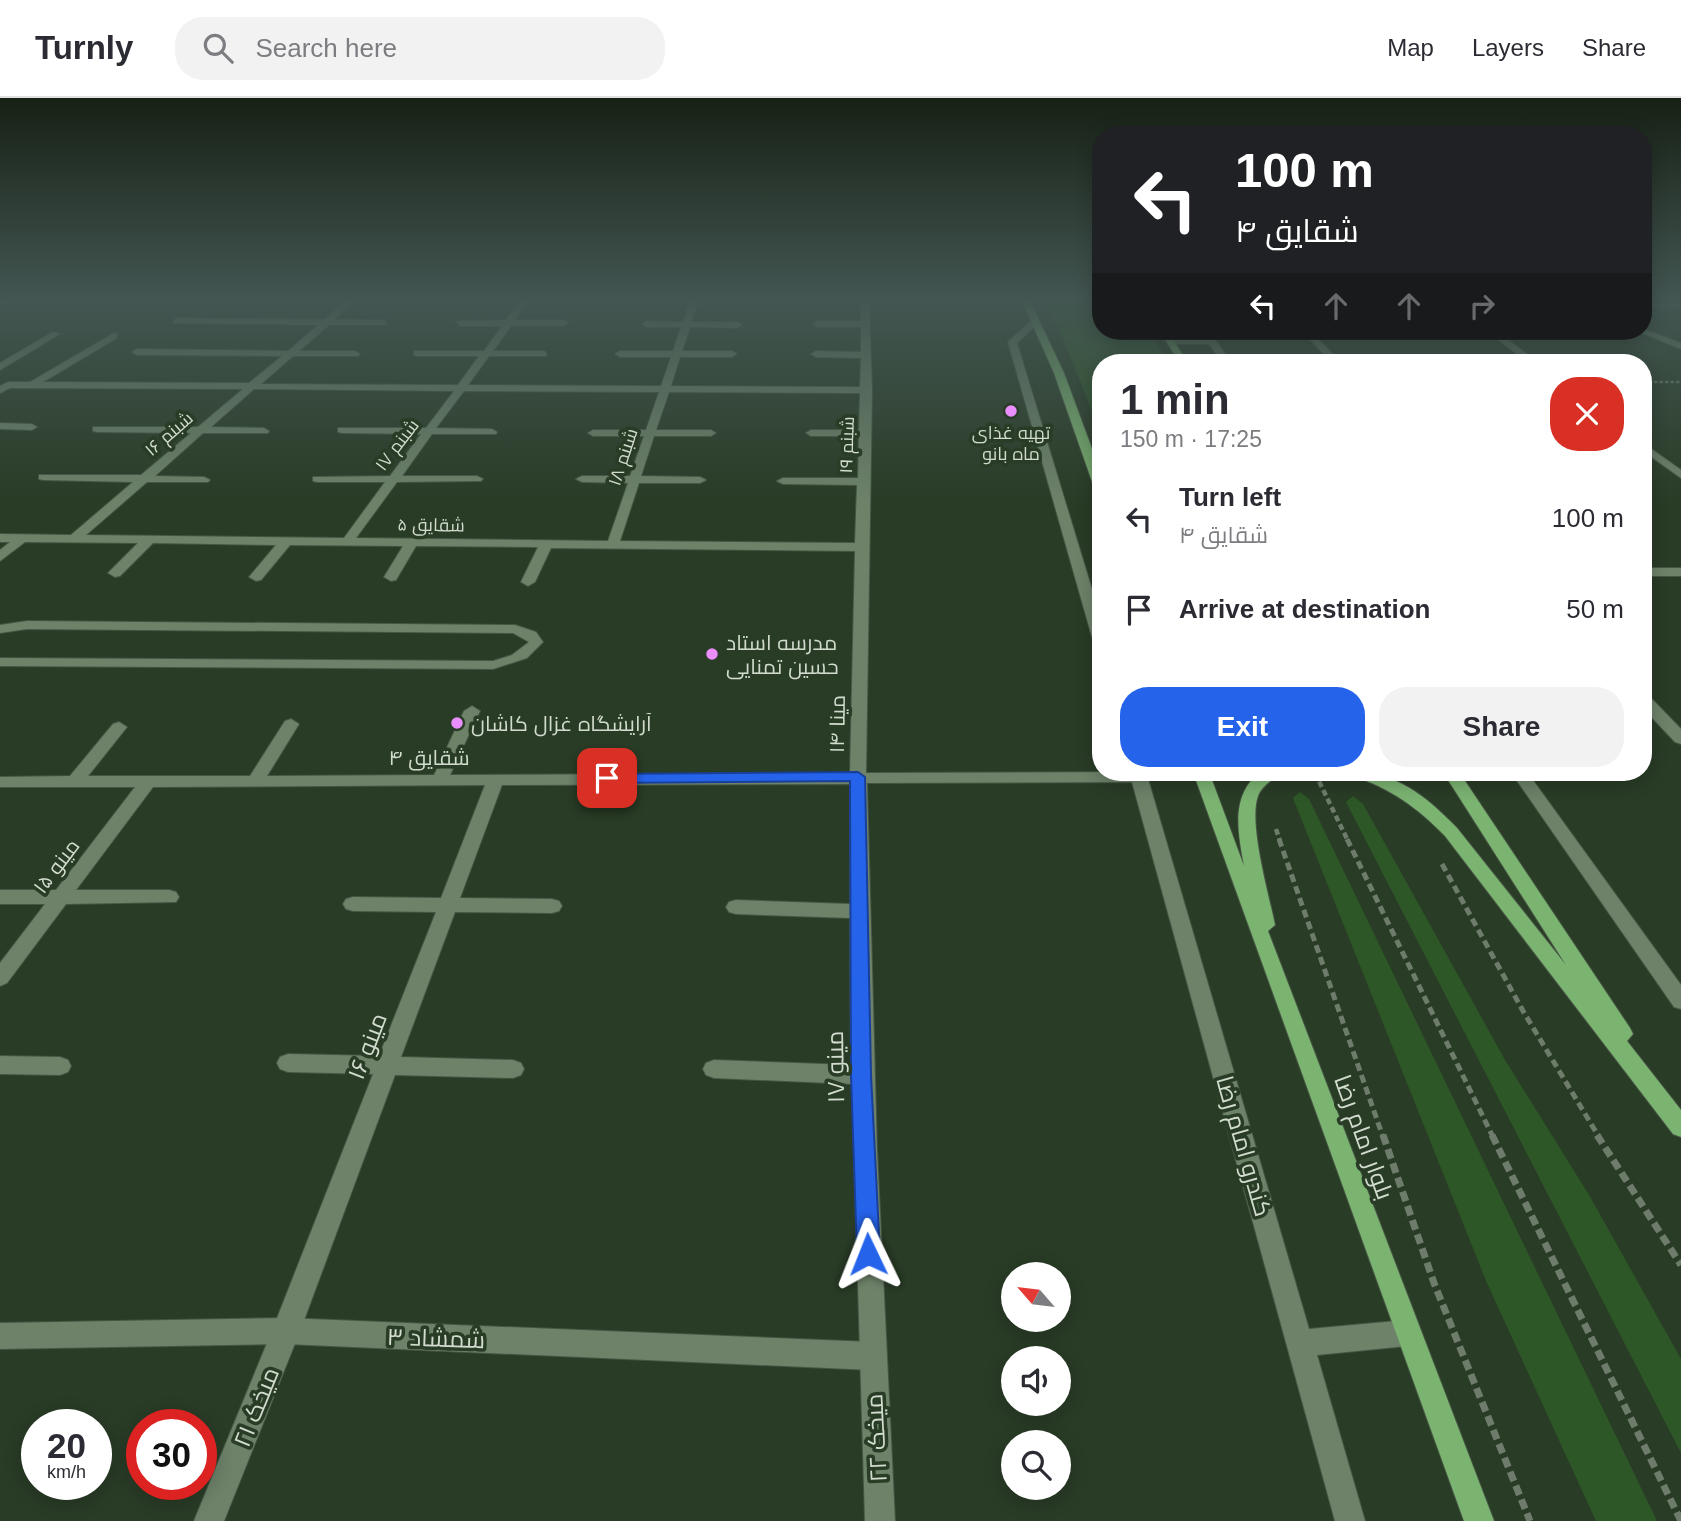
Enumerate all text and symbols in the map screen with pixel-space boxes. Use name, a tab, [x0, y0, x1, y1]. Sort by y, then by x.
search box	[175, 17, 665, 80]
text: Turnly	[35, 29, 133, 66]
icon: search	[199, 29, 237, 67]
text: Search here	[255, 33, 397, 63]
text: Map	[1387, 34, 1434, 61]
text: Layers	[1472, 34, 1544, 61]
text: Share	[1582, 34, 1646, 61]
text: 100 m	[1235, 143, 1374, 197]
icon: left	[1120, 154, 1211, 245]
text: شقایق ۴	[1235, 213, 1359, 249]
icon: left	[1244, 287, 1282, 325]
icon: ahead	[1317, 287, 1355, 325]
icon: ahead	[1390, 287, 1428, 325]
icon: right	[1463, 287, 1501, 325]
text: 1 min	[1120, 376, 1230, 423]
button: close	[1550, 377, 1624, 451]
marker: تهیه غذای ماه بانو	[1003, 403, 1019, 419]
street label: شبنم ۱۶	[141, 408, 198, 462]
street label: شبنم ۱۷	[371, 415, 424, 476]
street label: شبنم ۱۹	[836, 416, 860, 474]
place label: تهیه غذای ماه بانو	[972, 423, 1051, 465]
street label: شبنم ۱۸	[604, 426, 644, 489]
text: 150 m · 17:25	[1120, 426, 1262, 452]
text: Turn left	[1179, 482, 1281, 512]
icon: left	[1120, 500, 1158, 538]
text: 100 m	[1552, 503, 1624, 533]
street label: شقایق ۵	[397, 514, 465, 538]
text: شقایق ۴	[1179, 522, 1268, 548]
icon: arrive	[1120, 591, 1158, 629]
text: Arrive at destination	[1179, 594, 1430, 624]
text: 50 m	[1566, 594, 1624, 624]
place label: مدرسه استاد حسین تمنایی	[726, 631, 839, 680]
marker: مدرسه استاد حسین تمنایی	[704, 646, 720, 662]
button: Exit	[1120, 687, 1365, 767]
button: Share	[1379, 687, 1624, 767]
street label: مینا ۱۴	[825, 695, 849, 753]
place label: آرایشگاه غزال کاشان	[471, 712, 652, 737]
marker: آرایشگاه غزال کاشان	[449, 715, 465, 731]
street label: شقایق ۴	[388, 746, 470, 771]
pin	[577, 748, 637, 808]
icon: arrive	[588, 759, 626, 797]
street label: مینو ۱۵	[28, 834, 85, 898]
street label: مینو ۱۶	[342, 1009, 392, 1083]
street label: مینو ۱۷	[821, 1031, 849, 1103]
street label: بلوار امام رضا	[1326, 1071, 1399, 1204]
street label: کندرو امام رضا	[1208, 1073, 1277, 1220]
position arrow	[831, 1217, 905, 1291]
north arrow	[1001, 1262, 1071, 1332]
map controls	[1001, 1262, 1071, 1500]
street label: شمشاد ۳	[386, 1323, 486, 1353]
button: sound	[1001, 1346, 1071, 1416]
street label: میخک ۲۱	[228, 1363, 284, 1451]
street label: میخک ۲۲	[860, 1393, 892, 1483]
speed limit sign: 30	[126, 1409, 217, 1500]
text: 20	[47, 1426, 86, 1465]
button: search	[1001, 1430, 1071, 1500]
text: km/h	[47, 1462, 86, 1482]

